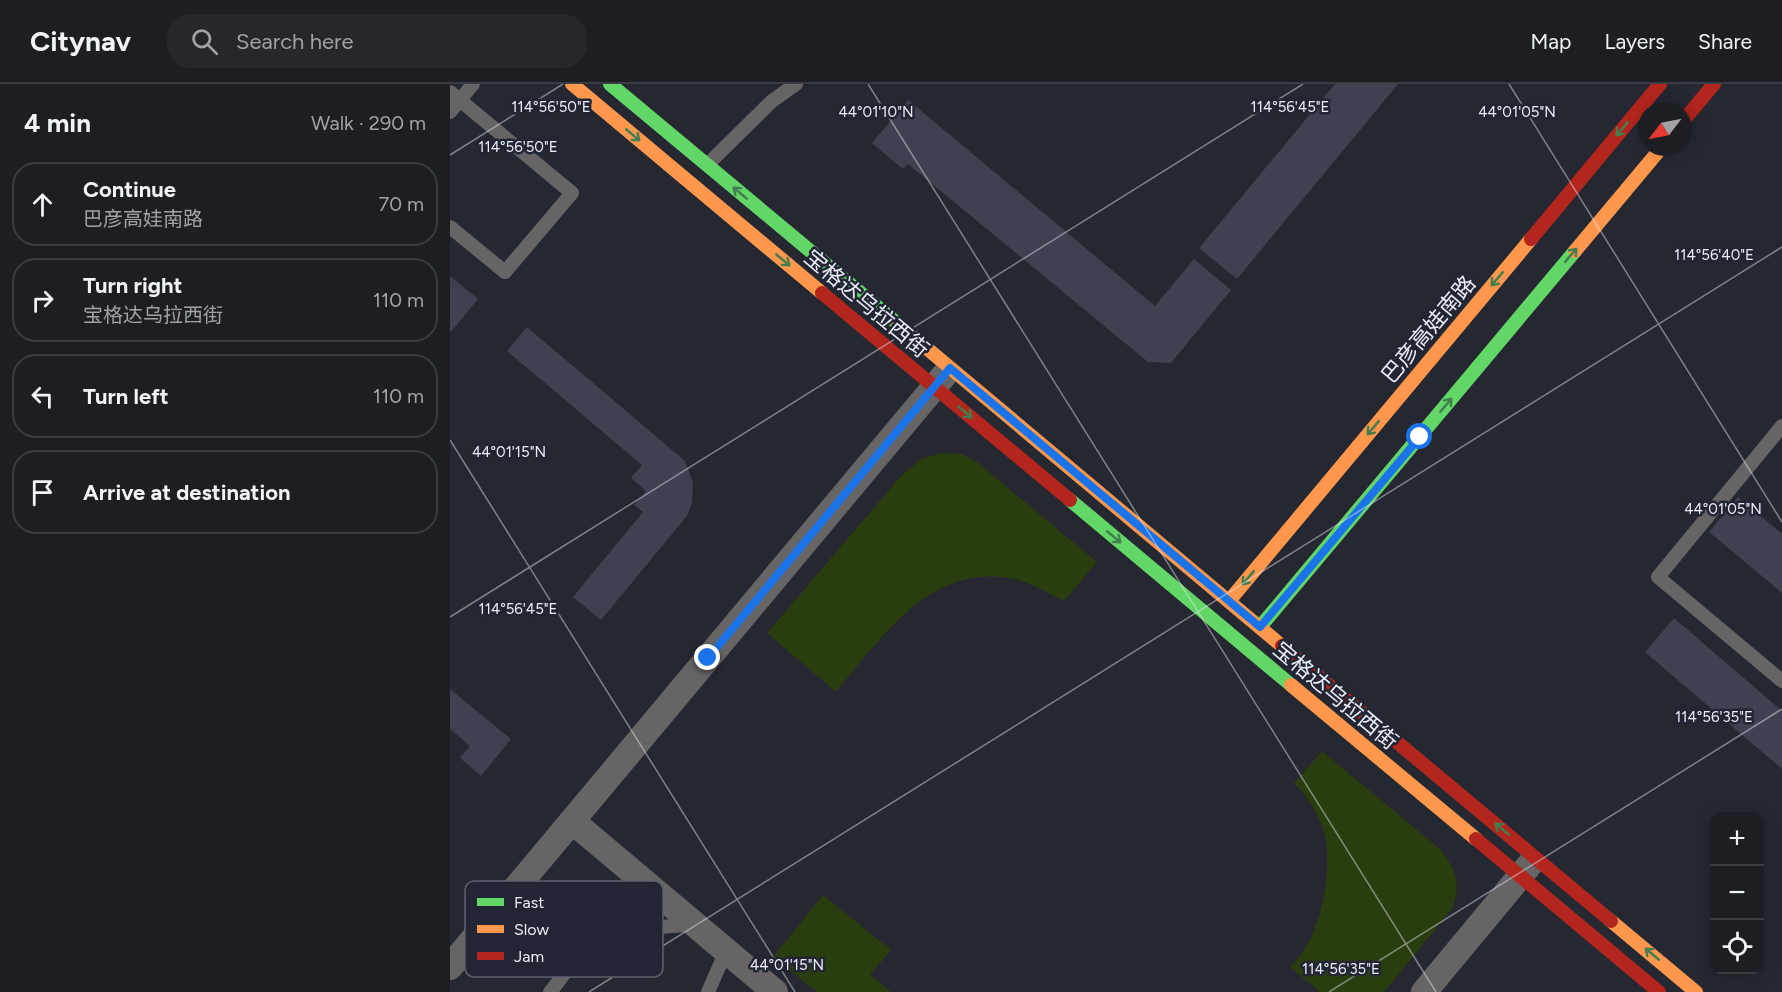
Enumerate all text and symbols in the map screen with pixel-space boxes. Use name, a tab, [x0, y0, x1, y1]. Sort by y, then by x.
search box	[167, 14, 587, 68]
text: Citynav	[30, 24, 131, 58]
icon: search	[188, 25, 221, 58]
text: Search here	[236, 28, 354, 55]
text: Map	[1531, 29, 1571, 54]
text: Layers	[1604, 29, 1665, 54]
text: Share	[1698, 29, 1752, 54]
text: 114°56'50"E	[511, 98, 591, 116]
text: 114°56'45"E	[1251, 98, 1329, 116]
north arrow	[1638, 102, 1692, 156]
text: 44°01'10"N	[838, 103, 914, 121]
text: 44°01'05"N	[1478, 103, 1556, 121]
text: 4 min	[24, 107, 91, 139]
text: Walk · 290 m	[311, 111, 426, 135]
one-way arrow	[1616, 121, 1629, 137]
one-way arrow	[625, 128, 640, 142]
text: 114°56'50"E	[478, 138, 558, 156]
text: Continue	[83, 176, 176, 203]
one-way arrow	[732, 186, 748, 199]
icon: ahead	[26, 188, 59, 221]
text: 70 m	[378, 192, 424, 216]
text: 巴彦高娃南路	[83, 207, 203, 231]
street label: 宝格达乌拉西街	[799, 244, 934, 363]
text: 114°56'40"E	[1674, 246, 1754, 264]
one-way arrow	[1564, 248, 1578, 263]
one-way arrow	[775, 253, 790, 267]
street label: 巴彦高娃南路	[1376, 270, 1481, 389]
one-way arrow	[1491, 271, 1504, 287]
text: Turn right	[83, 272, 182, 299]
icon: right	[26, 284, 59, 317]
text: 110 m	[373, 288, 424, 312]
text: 宝格达乌拉西街	[83, 303, 223, 327]
icon: left	[26, 380, 59, 413]
text: Turn left	[83, 383, 169, 410]
text: 110 m	[373, 384, 424, 408]
one-way arrow	[1439, 398, 1453, 413]
one-way arrow	[957, 405, 973, 418]
one-way arrow	[1366, 420, 1379, 436]
route start	[1406, 423, 1432, 449]
text: 44°01'15"N	[472, 443, 546, 461]
icon: arrive	[26, 476, 59, 509]
text: Arrive at destination	[83, 479, 291, 506]
text: 44°01'05"N	[1684, 500, 1762, 518]
one-way arrow	[1106, 530, 1122, 543]
one-way arrow	[1241, 570, 1254, 586]
text: 114°56'45"E	[479, 600, 557, 618]
street label: 宝格达乌拉西街	[1268, 636, 1403, 755]
route end	[694, 644, 720, 670]
text: 114°56'35"E	[1675, 708, 1753, 726]
map controls	[1710, 812, 1764, 974]
button: +	[1710, 812, 1764, 866]
one-way arrow	[1495, 822, 1510, 836]
button: −	[1710, 866, 1764, 920]
legend	[465, 881, 663, 977]
text: Fast	[514, 893, 544, 912]
text: Slow	[514, 920, 549, 939]
button: locate	[1710, 920, 1764, 974]
text: Jam	[514, 947, 544, 966]
one-way arrow	[1644, 948, 1660, 961]
text: 44°01'15"N	[750, 956, 824, 974]
text: 114°56'35"E	[1302, 960, 1380, 978]

